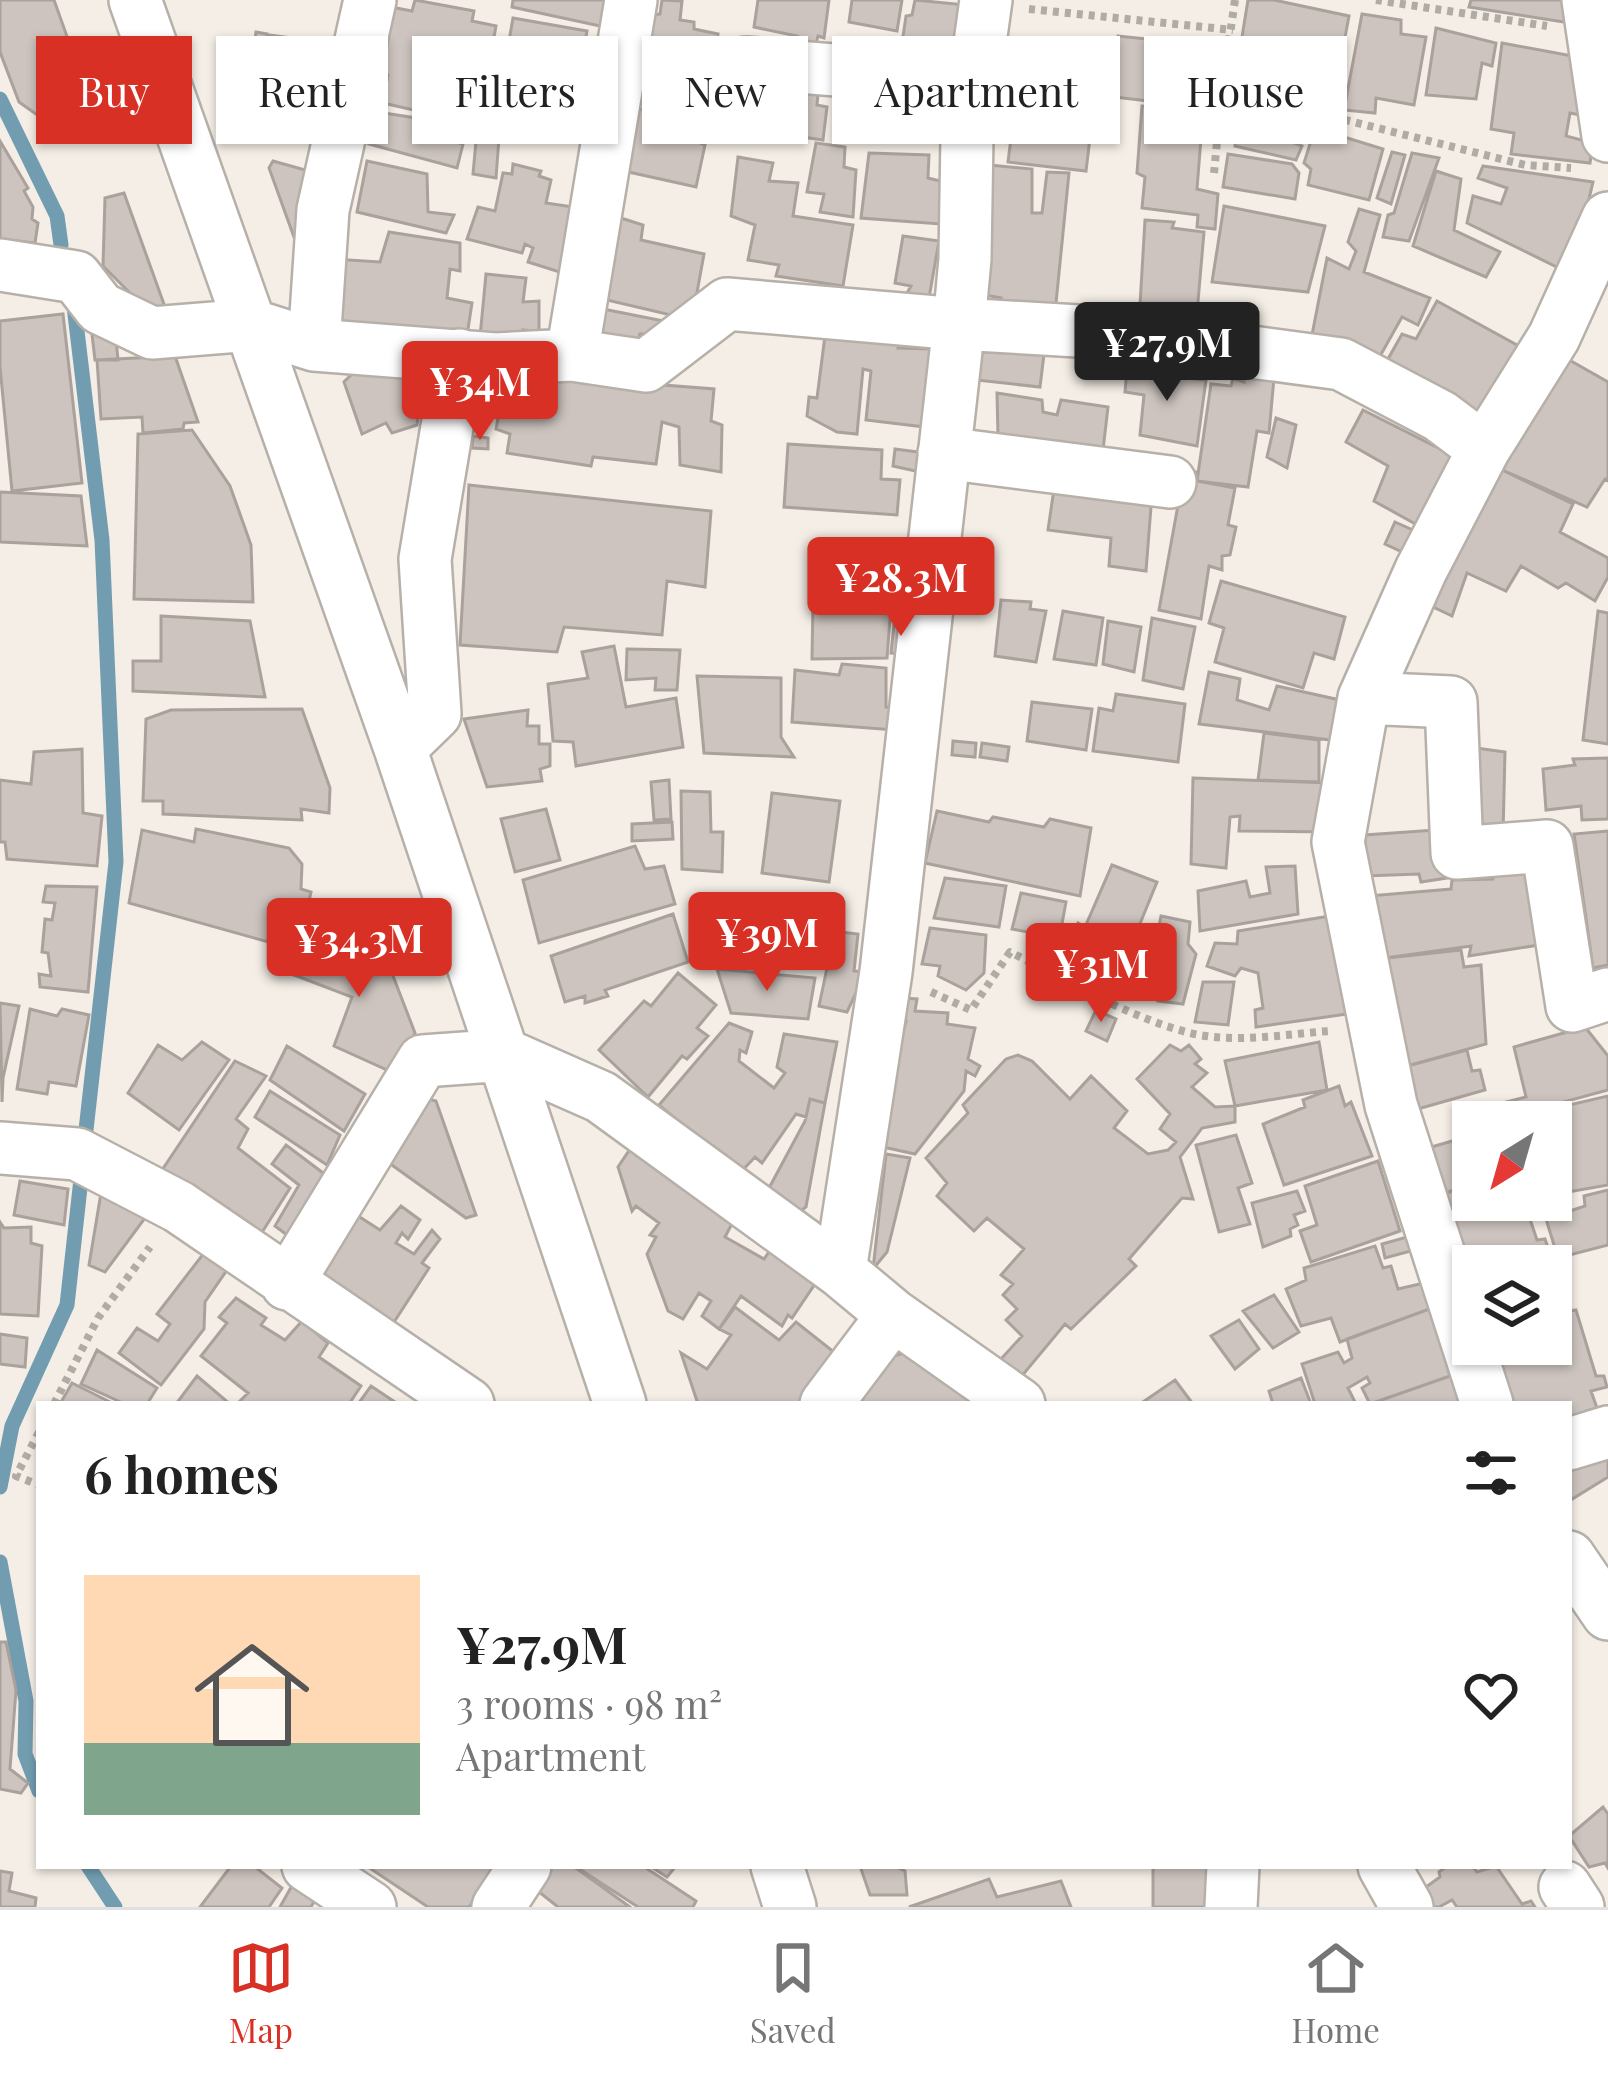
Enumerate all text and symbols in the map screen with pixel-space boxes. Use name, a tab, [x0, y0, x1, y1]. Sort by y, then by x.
chip: Buy	[36, 36, 192, 144]
chip: Rent	[216, 36, 388, 144]
chip: Filters	[412, 36, 618, 144]
chip: New	[642, 36, 808, 144]
chip: Apartment	[832, 36, 1120, 144]
chip: House	[1144, 36, 1347, 144]
pin: ¥27.9M	[1069, 302, 1265, 404]
text: ¥27.9M	[1101, 315, 1233, 367]
pin: ¥34M	[409, 341, 551, 443]
text: ¥34M	[429, 354, 531, 406]
pin: ¥28.3M	[803, 537, 999, 639]
text: ¥28.3M	[834, 550, 968, 602]
pin: ¥39M	[696, 892, 838, 994]
pin: ¥34.3M	[261, 898, 457, 1000]
text: ¥39M	[715, 905, 819, 957]
text: ¥34.3M	[294, 911, 424, 963]
pin: ¥31M	[1030, 923, 1172, 1025]
text: ¥31M	[1053, 936, 1149, 988]
north arrow	[1452, 1101, 1572, 1221]
map controls	[1452, 1101, 1572, 1365]
button: layers	[1452, 1245, 1572, 1365]
text: 6 homes	[84, 1439, 279, 1507]
icon: filters	[1458, 1440, 1524, 1506]
text: ¥27.9M	[456, 1609, 627, 1677]
icon: home	[180, 1623, 324, 1767]
icon: heart	[1458, 1662, 1524, 1728]
text: 3 rooms · 98 m²	[456, 1677, 722, 1729]
text: Apartment	[456, 1729, 645, 1781]
tab: Map	[228, 1935, 294, 2051]
tab: Saved	[750, 1935, 836, 2051]
tab: Home	[1292, 1935, 1380, 2051]

